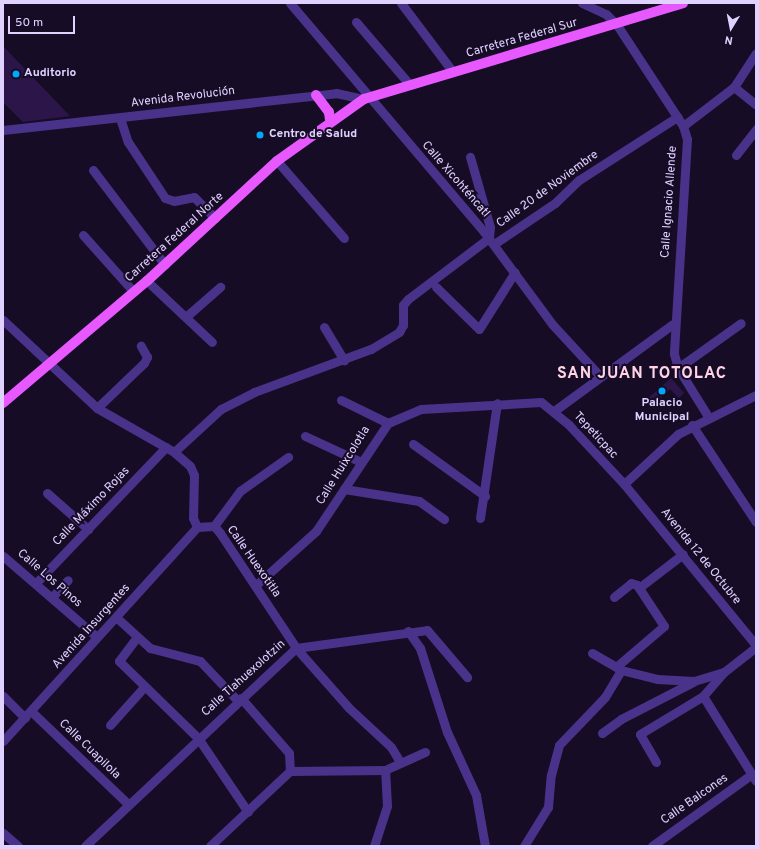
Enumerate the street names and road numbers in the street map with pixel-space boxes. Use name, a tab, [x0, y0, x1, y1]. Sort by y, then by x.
street label: Carretera Federal Sur	[465, 16, 579, 62]
street label: Avenida Revolución	[130, 84, 236, 112]
street label: Calle Xicohténcatl	[418, 139, 492, 221]
street label: Calle Ignacio Allende	[659, 145, 681, 259]
street label: Calle 20 de Noviembre	[494, 148, 602, 232]
street label: Carretera Federal Norte	[123, 190, 227, 286]
street label: Tepeticpac	[570, 410, 620, 462]
street label: Calle Huixcolotla	[314, 424, 374, 508]
street label: Calle Máximo Rojas	[51, 465, 133, 549]
street label: Avenida 12 de Octubre	[657, 506, 743, 608]
street label: Calle Huexotitla	[223, 523, 283, 601]
street label: Calle Los Pinos	[14, 547, 84, 611]
street label: Avenida Insurgentes	[50, 582, 134, 672]
street label: Calle Tlahuexolotzin	[199, 637, 289, 721]
street label: Calle Cuapilola	[55, 717, 123, 783]
street label: Calle Balcones	[659, 772, 731, 828]

